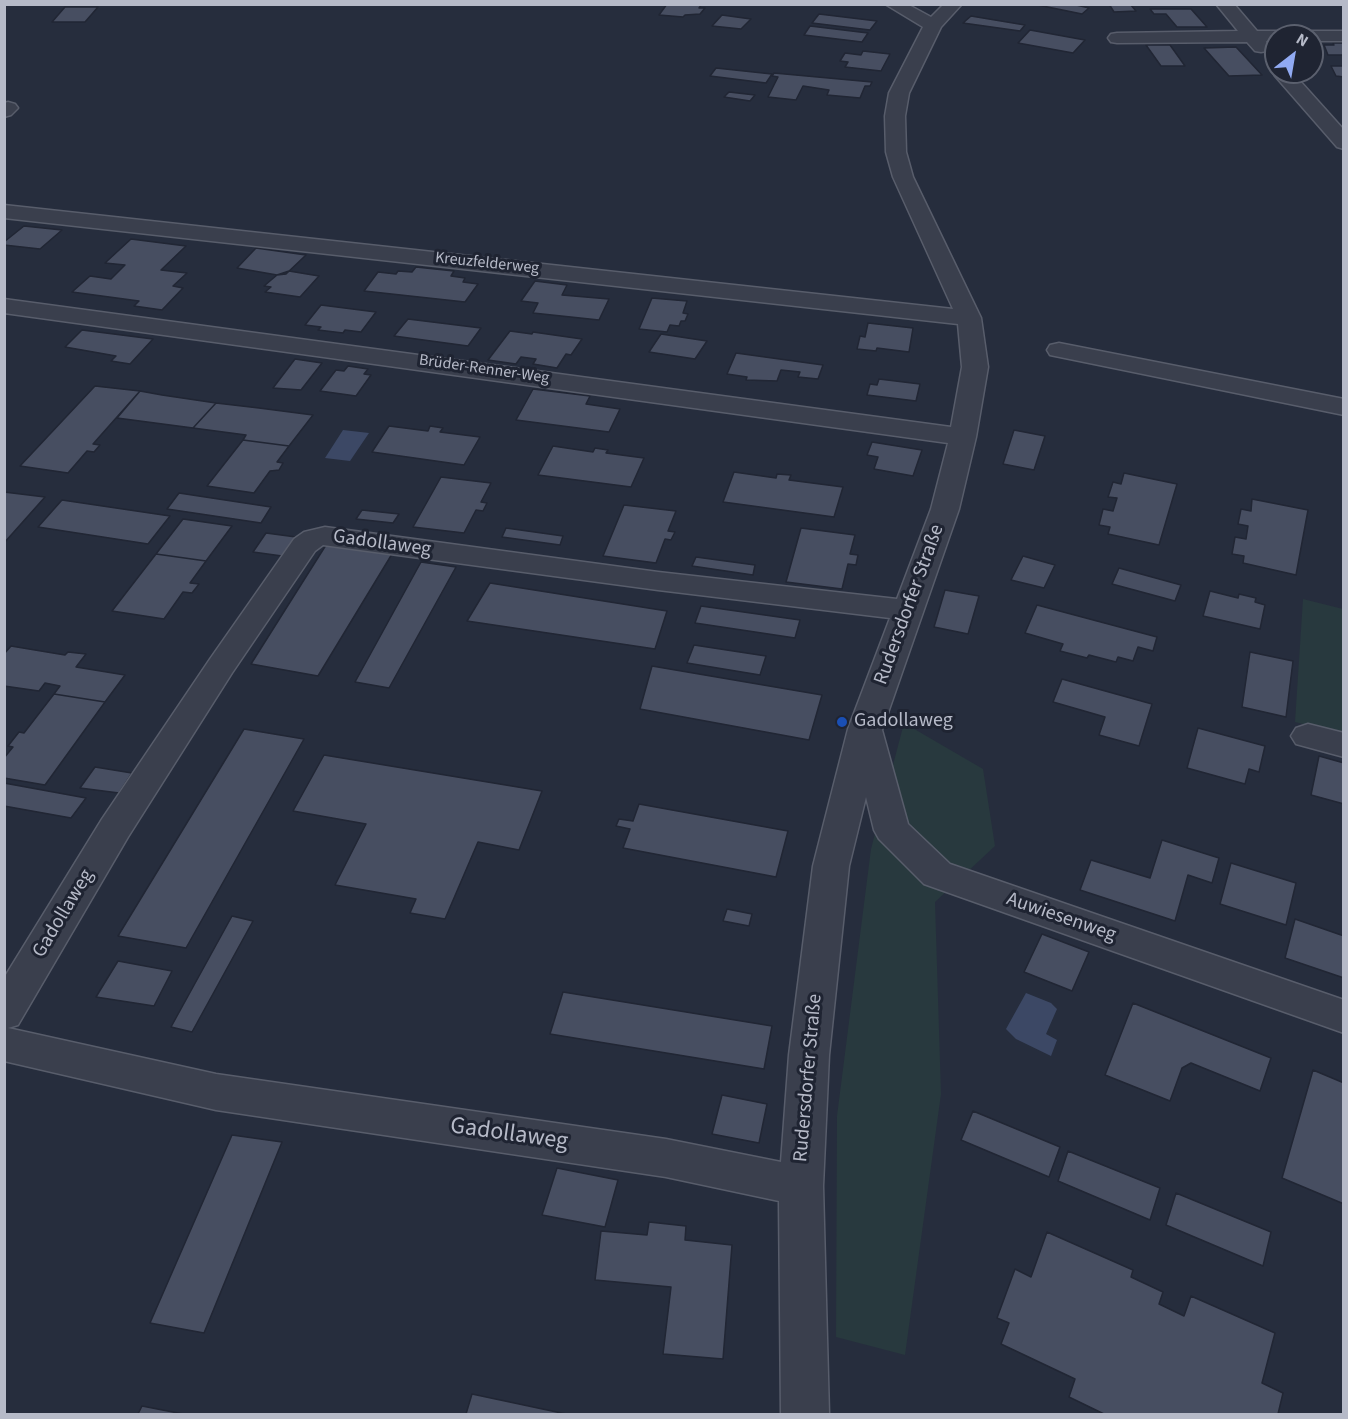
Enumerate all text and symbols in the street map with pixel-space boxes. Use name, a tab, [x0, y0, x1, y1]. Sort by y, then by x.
north arrow	[1264, 24, 1324, 84]
text: N	[1292, 28, 1312, 52]
street label: Kreuzfelderweg	[434, 249, 540, 279]
street label: Brüder-Renner-Weg	[418, 351, 550, 389]
street label: Rudersdorfer Straße	[870, 522, 950, 688]
street label: Gadollaweg	[331, 525, 433, 563]
place label: Gadollaweg	[854, 710, 953, 734]
marker: Gadollaweg	[835, 715, 849, 729]
street label: Gadollaweg	[28, 865, 100, 963]
street label: Auwiesenweg	[1003, 888, 1119, 948]
street label: Rudersdorfer Straße	[790, 993, 828, 1163]
street label: Gadollaweg	[448, 1112, 570, 1158]

